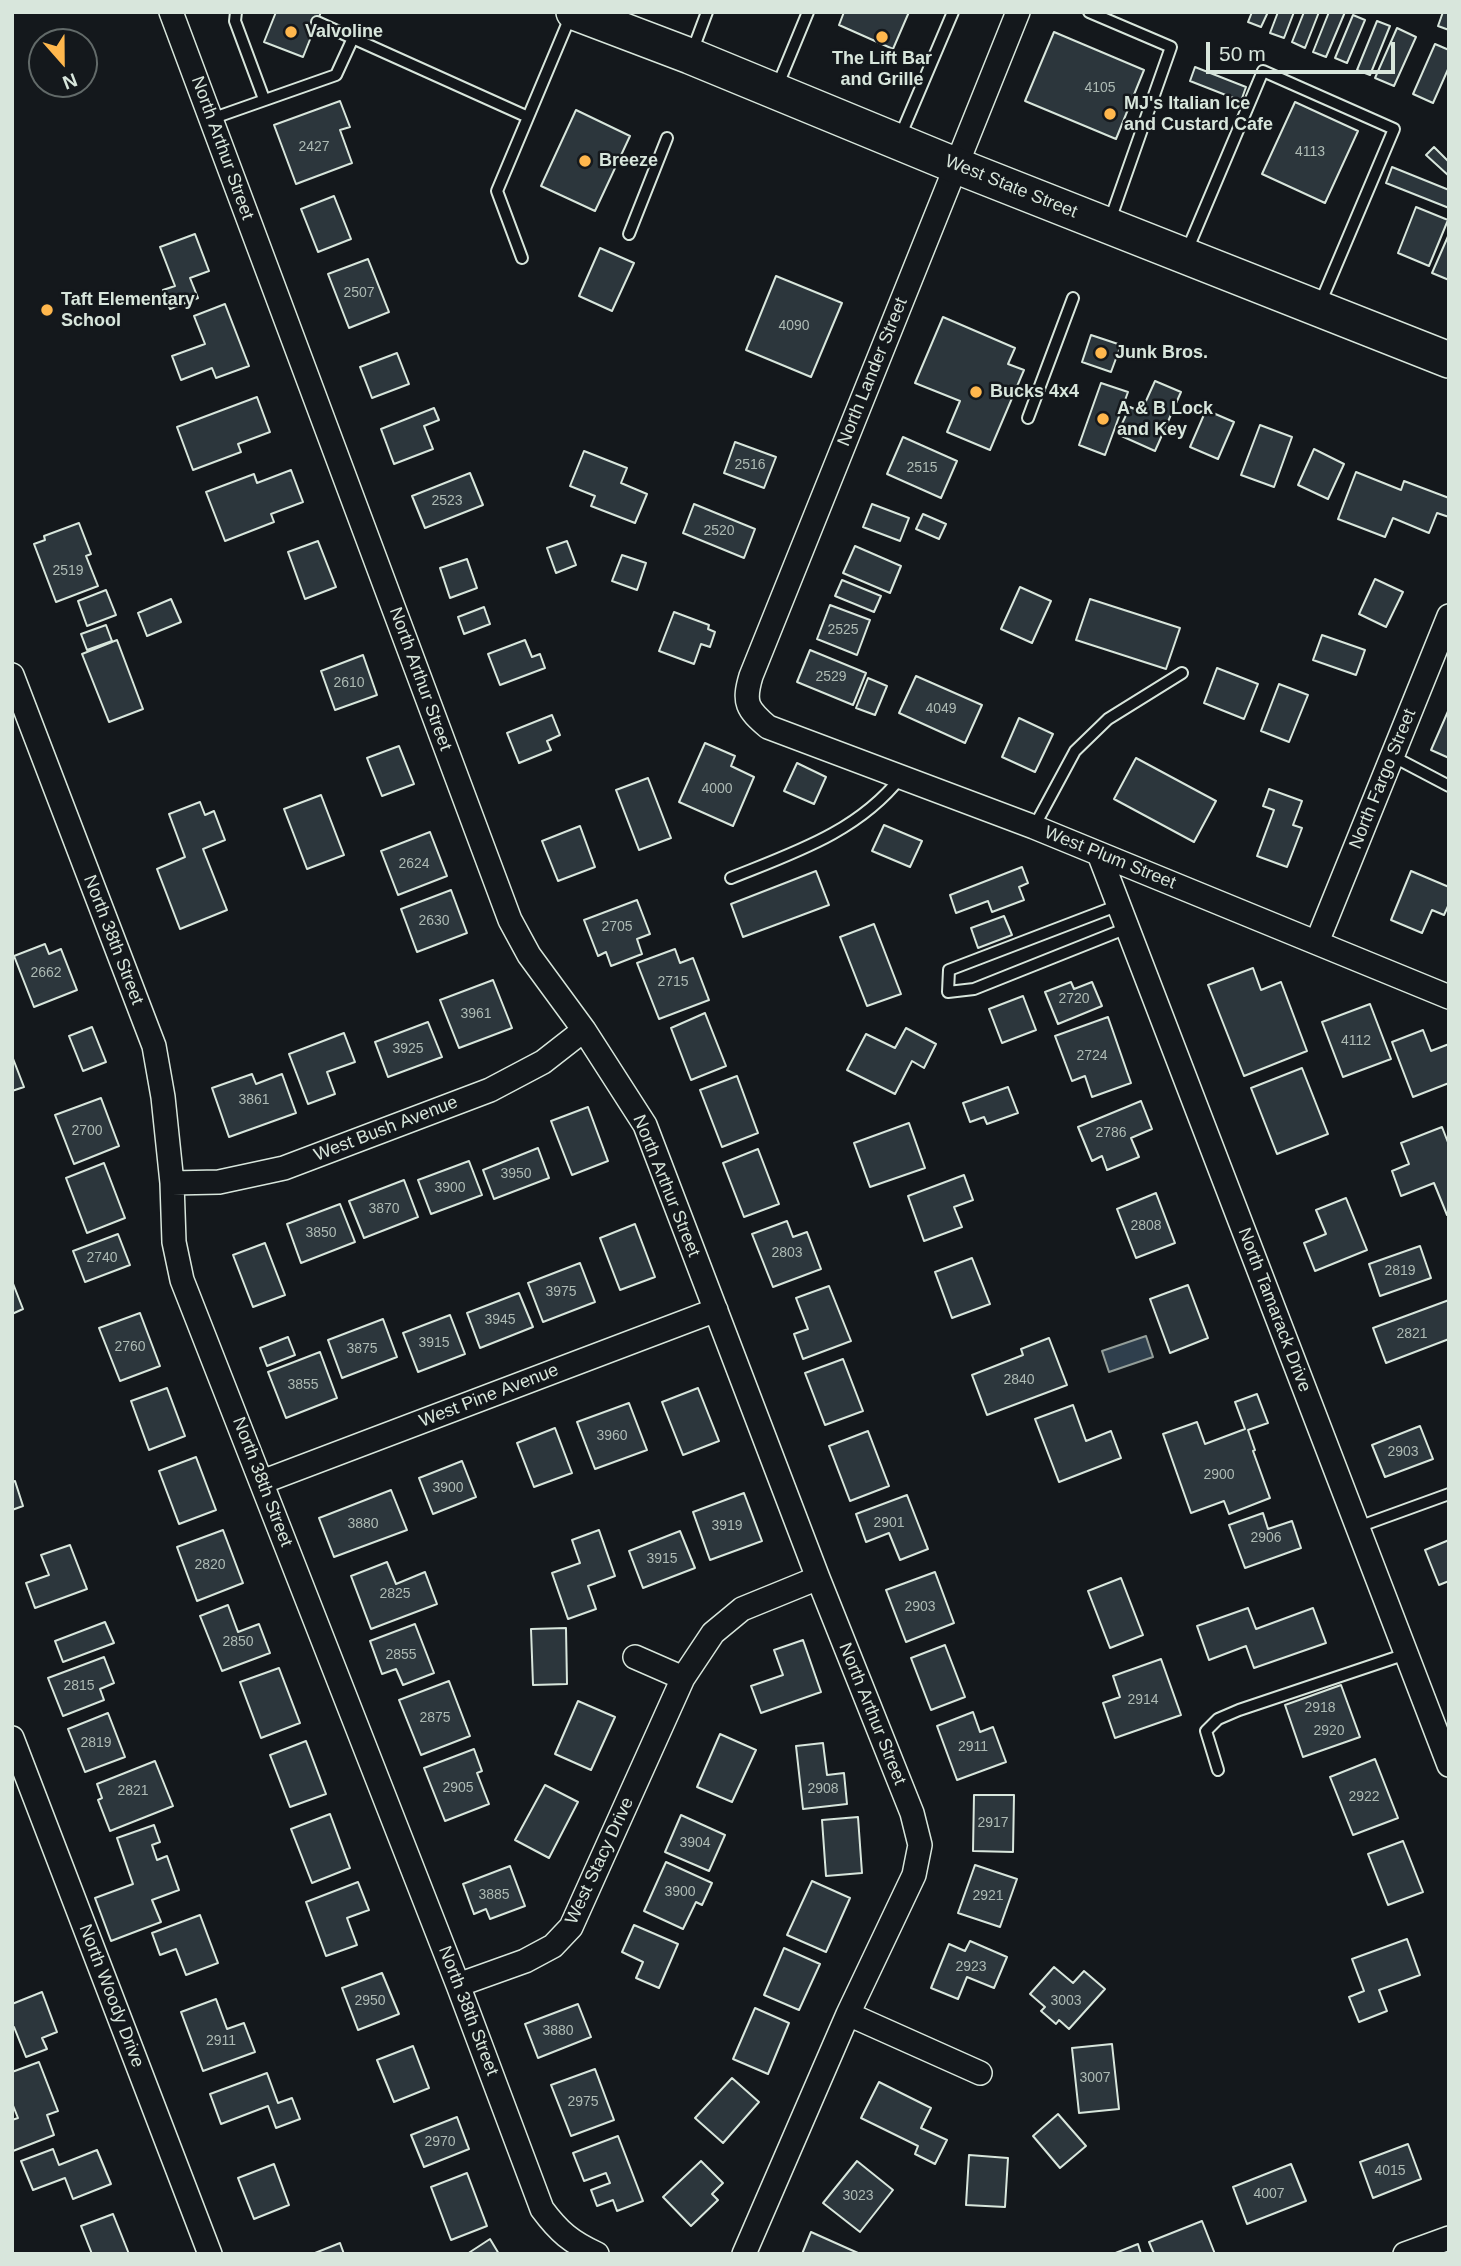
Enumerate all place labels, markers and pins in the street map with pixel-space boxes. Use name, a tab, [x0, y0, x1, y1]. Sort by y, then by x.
place label: Valvoline	[305, 21, 383, 43]
marker: Valvoline	[283, 24, 299, 40]
marker: The Lift Bar and Grille	[874, 29, 890, 45]
place label: The Lift Bar and Grille	[832, 48, 932, 90]
place label: MJ's Italian Ice and Custard Cafe	[1124, 93, 1273, 136]
marker: MJ's Italian Ice and Custard Cafe	[1102, 106, 1118, 122]
place label: Breeze	[599, 150, 658, 172]
marker: Breeze	[577, 153, 593, 169]
place label: Taft Elementary School	[61, 289, 195, 332]
marker: Taft Elementary School	[39, 302, 55, 318]
place label: Junk Bros.	[1115, 342, 1208, 364]
marker: Junk Bros.	[1093, 345, 1109, 361]
place label: Bucks 4x4	[990, 381, 1079, 403]
marker: Bucks 4x4	[968, 384, 984, 400]
place label: A & B Lock and Key	[1117, 398, 1213, 440]
marker: A & B Lock and Key	[1095, 411, 1111, 427]

